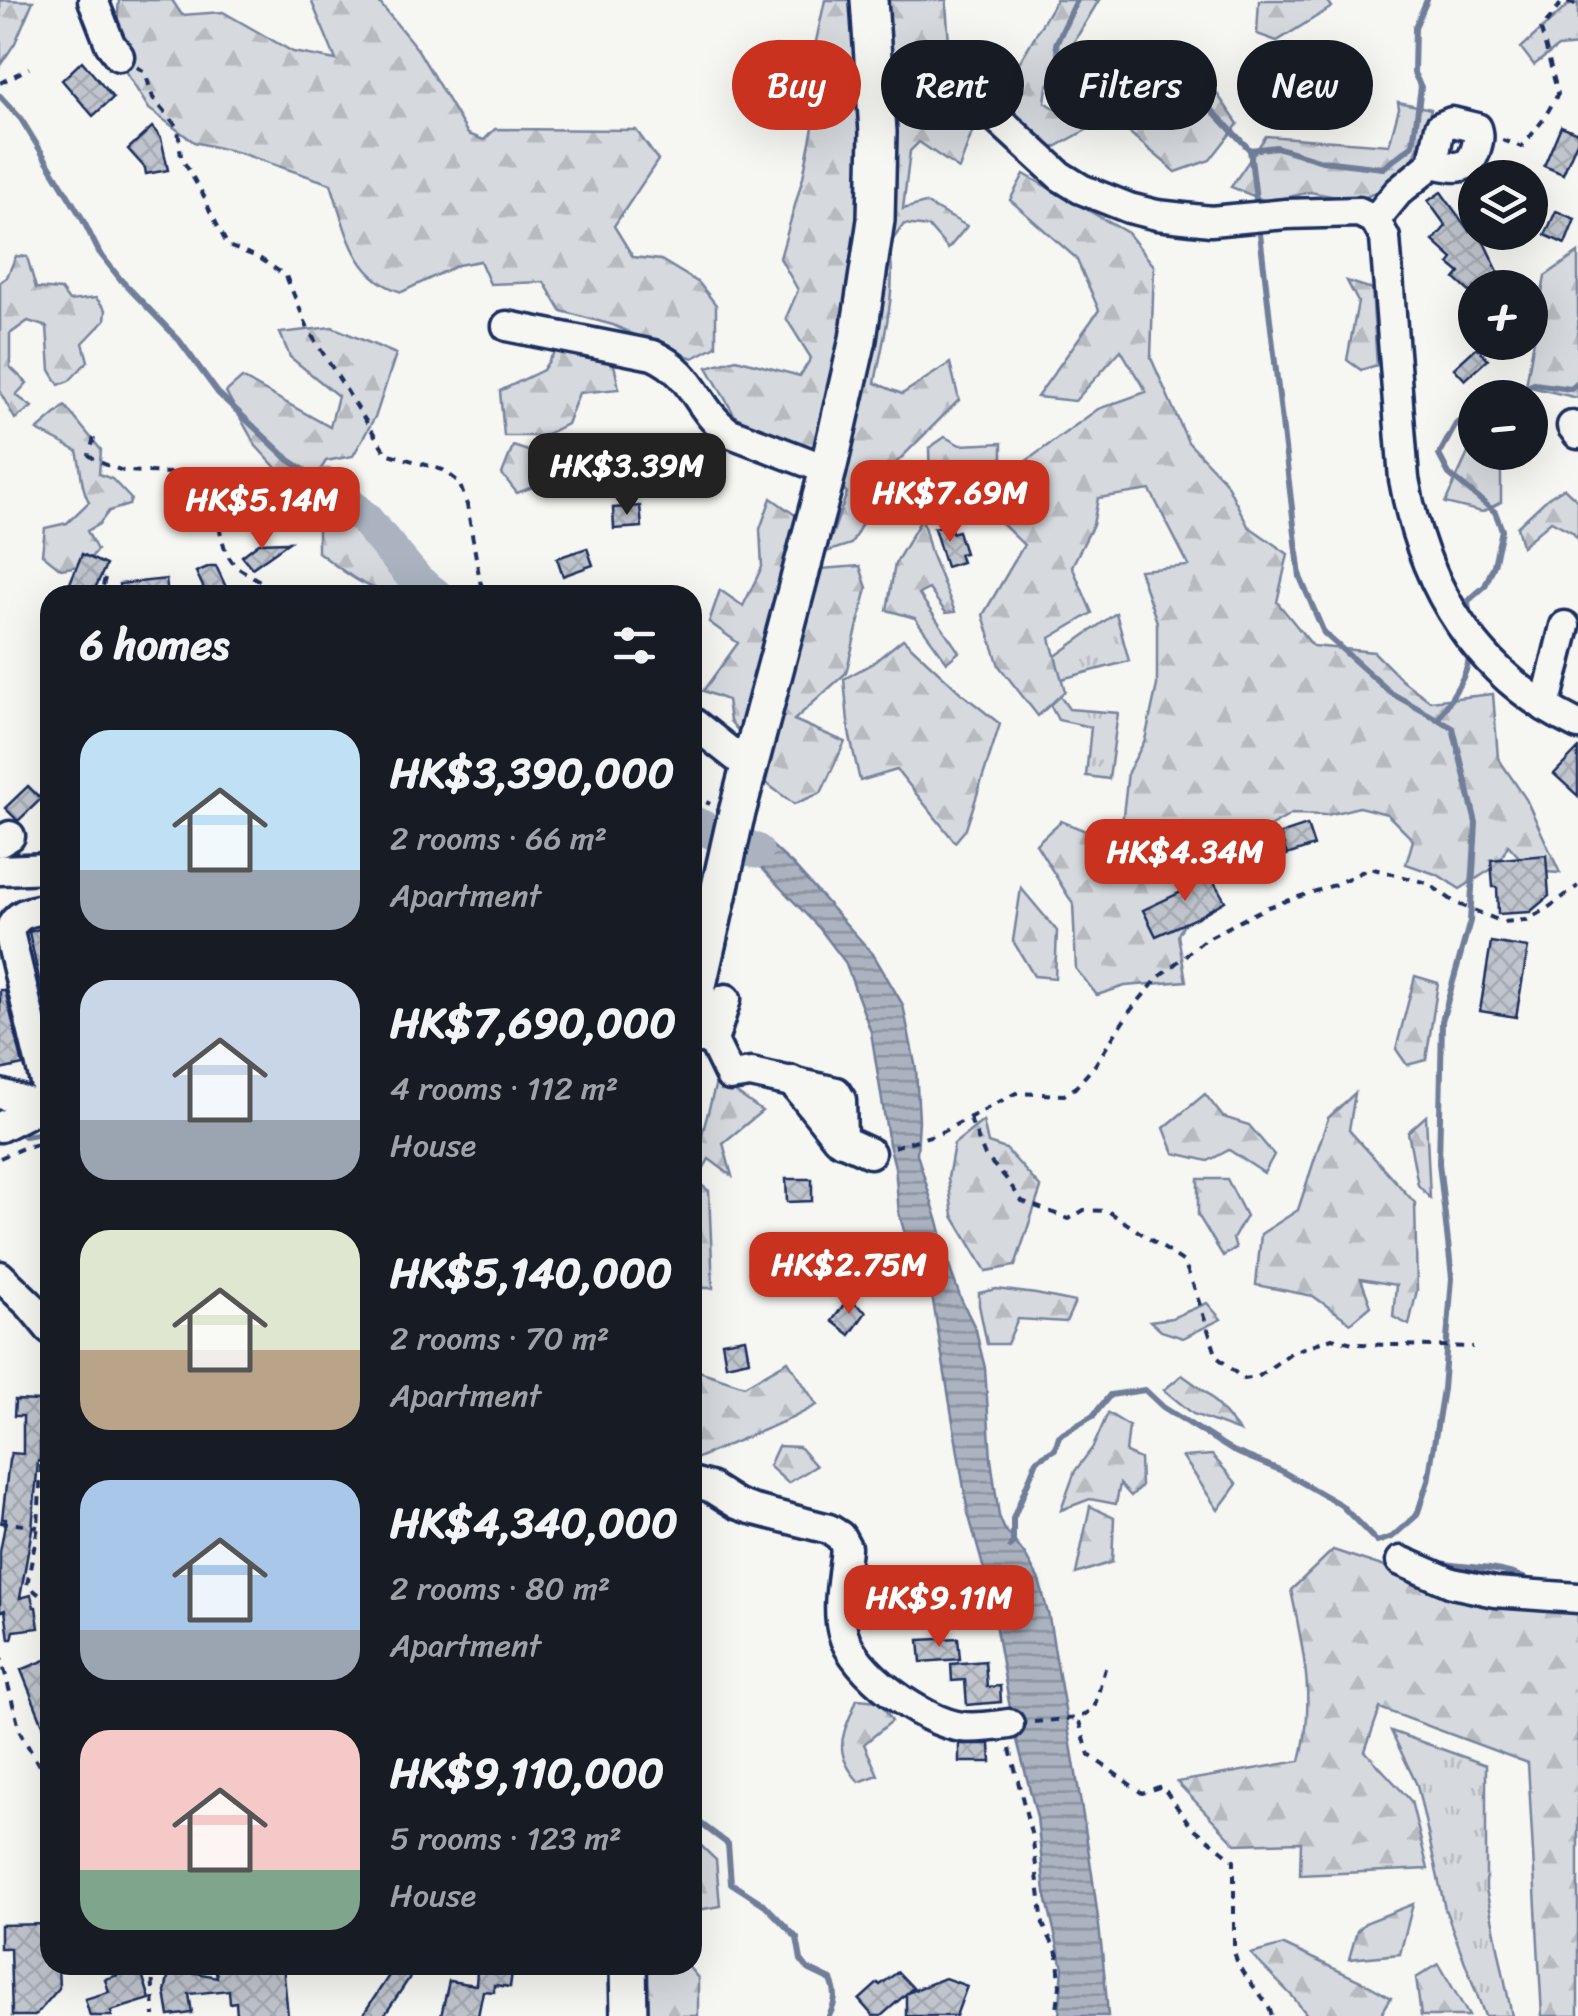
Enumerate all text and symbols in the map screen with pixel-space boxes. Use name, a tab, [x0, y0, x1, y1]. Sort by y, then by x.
chip: Buy	[732, 40, 861, 130]
chip: Rent	[881, 40, 1024, 130]
chip: Filters	[1044, 40, 1217, 130]
chip: New	[1237, 40, 1373, 130]
map controls	[1458, 160, 1548, 470]
button: layers	[1458, 160, 1548, 250]
button: +	[1458, 270, 1548, 360]
button: −	[1458, 380, 1548, 470]
pin: HK$3.39M	[524, 433, 730, 518]
text: HK$3.39M	[550, 437, 704, 494]
pin: HK$7.69M	[847, 460, 1053, 545]
text: HK$7.69M	[872, 464, 1028, 521]
pin: HK$5.14M	[159, 467, 365, 552]
text: HK$5.14M	[186, 471, 338, 528]
text: 6 homes	[80, 608, 229, 682]
icon: filters	[607, 618, 662, 673]
text: HK$3,390,000	[390, 736, 674, 810]
icon: home	[160, 770, 280, 890]
text: 2 rooms · 66 m²	[390, 810, 607, 867]
pin: HK$4.34M	[1082, 819, 1288, 904]
text: HK$4.34M	[1107, 823, 1263, 880]
text: Apartment	[390, 867, 541, 924]
text: HK$7,690,000	[390, 986, 676, 1060]
icon: home	[160, 1020, 280, 1140]
text: 4 rooms · 112 m²	[390, 1060, 618, 1117]
text: House	[390, 1117, 476, 1174]
pin: HK$2.75M	[746, 1232, 952, 1317]
text: HK$5,140,000	[390, 1236, 672, 1310]
text: HK$2.75M	[771, 1236, 927, 1293]
icon: home	[160, 1270, 280, 1390]
text: 2 rooms · 70 m²	[390, 1310, 609, 1367]
text: Apartment	[390, 1367, 541, 1424]
text: HK$4,340,000	[390, 1486, 678, 1560]
icon: home	[160, 1520, 280, 1640]
text: 2 rooms · 80 m²	[390, 1560, 610, 1617]
pin: HK$9.11M	[836, 1565, 1042, 1650]
text: HK$9.11M	[866, 1569, 1012, 1626]
text: Apartment	[390, 1617, 541, 1674]
text: HK$9,110,000	[390, 1736, 664, 1810]
icon: home	[160, 1770, 280, 1890]
text: 5 rooms · 123 m²	[390, 1810, 622, 1867]
text: House	[390, 1867, 476, 1924]

